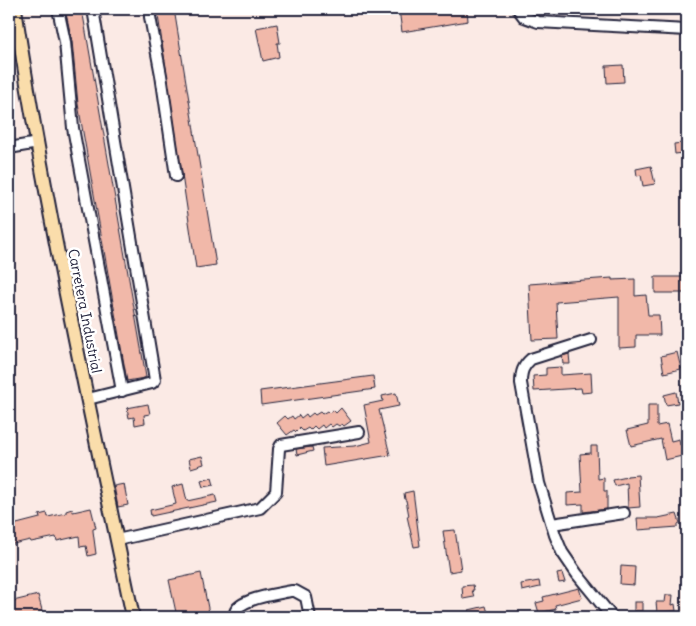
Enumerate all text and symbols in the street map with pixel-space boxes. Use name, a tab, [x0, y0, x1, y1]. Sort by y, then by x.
street label: Carretera Industrial	[64, 247, 106, 375]

